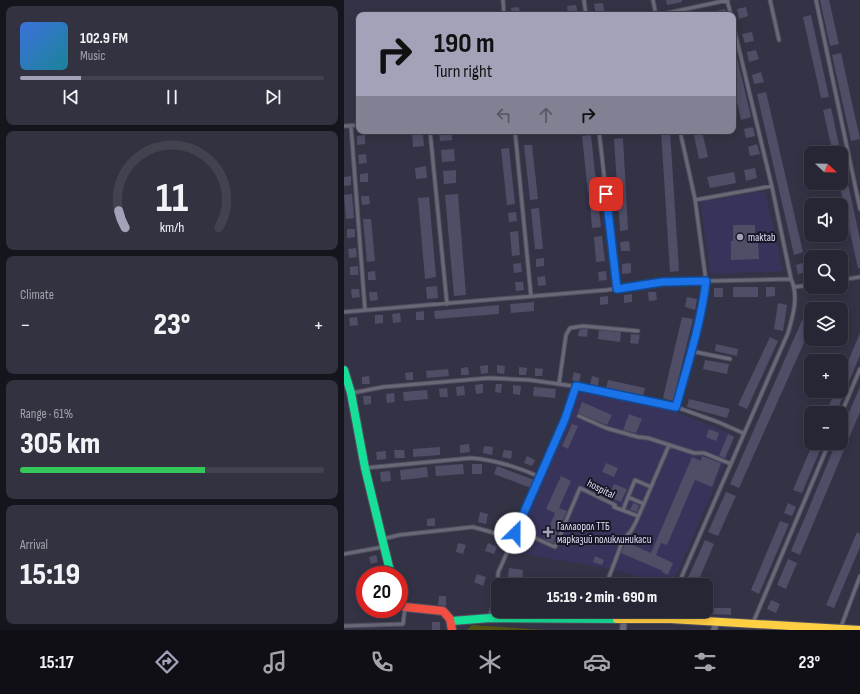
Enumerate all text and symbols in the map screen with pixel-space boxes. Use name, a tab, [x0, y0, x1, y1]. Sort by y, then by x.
text: 190 m	[434, 27, 495, 60]
icon: right	[368, 28, 420, 80]
text: 102.9 FM	[80, 29, 128, 48]
text: Music	[80, 48, 105, 64]
text: Turn right	[434, 61, 492, 82]
icon: previous	[60, 86, 82, 108]
icon: pause	[161, 86, 183, 108]
icon: next	[262, 86, 284, 108]
icon: left	[493, 104, 515, 126]
icon: ahead	[535, 104, 557, 126]
icon: right	[577, 104, 599, 126]
north arrow	[804, 146, 848, 190]
map controls	[804, 146, 848, 450]
text: 11	[156, 174, 188, 223]
pin	[589, 177, 623, 211]
icon: arrive	[595, 183, 617, 205]
button: sound	[804, 198, 848, 242]
text: km/h	[160, 219, 184, 236]
place label: maktab	[748, 231, 776, 244]
marker: maktab	[735, 232, 745, 242]
button: search	[804, 250, 848, 294]
text: Climate	[20, 287, 54, 303]
button: layers	[804, 302, 848, 346]
text: 23°	[154, 307, 190, 343]
text: −	[20, 312, 31, 339]
text: +	[313, 312, 324, 339]
button: +	[804, 354, 848, 398]
text: Range · 61%	[20, 406, 73, 422]
button: −	[804, 406, 848, 450]
text: 305 km	[20, 426, 100, 462]
street label: hospital	[585, 477, 617, 501]
position arrow	[494, 512, 536, 554]
place label: Галлаорол ТТБ марказий поликлиникаси	[557, 520, 652, 546]
marker: Галлаорол ТТБ марказий поликлиникаси	[542, 526, 554, 538]
text: Arrival	[20, 537, 48, 553]
text: 15:19	[20, 557, 80, 593]
speed limit sign: 20	[356, 566, 408, 618]
text: 15:19 · 2 min · 690 m	[547, 588, 657, 607]
icon: directions	[153, 648, 181, 676]
icon: music	[261, 648, 289, 676]
icon: phone	[368, 648, 396, 676]
icon: climate	[476, 648, 504, 676]
icon: car	[583, 648, 611, 676]
icon: filters	[691, 648, 719, 676]
text: 15:17	[40, 652, 74, 673]
text: 23°	[799, 652, 820, 673]

